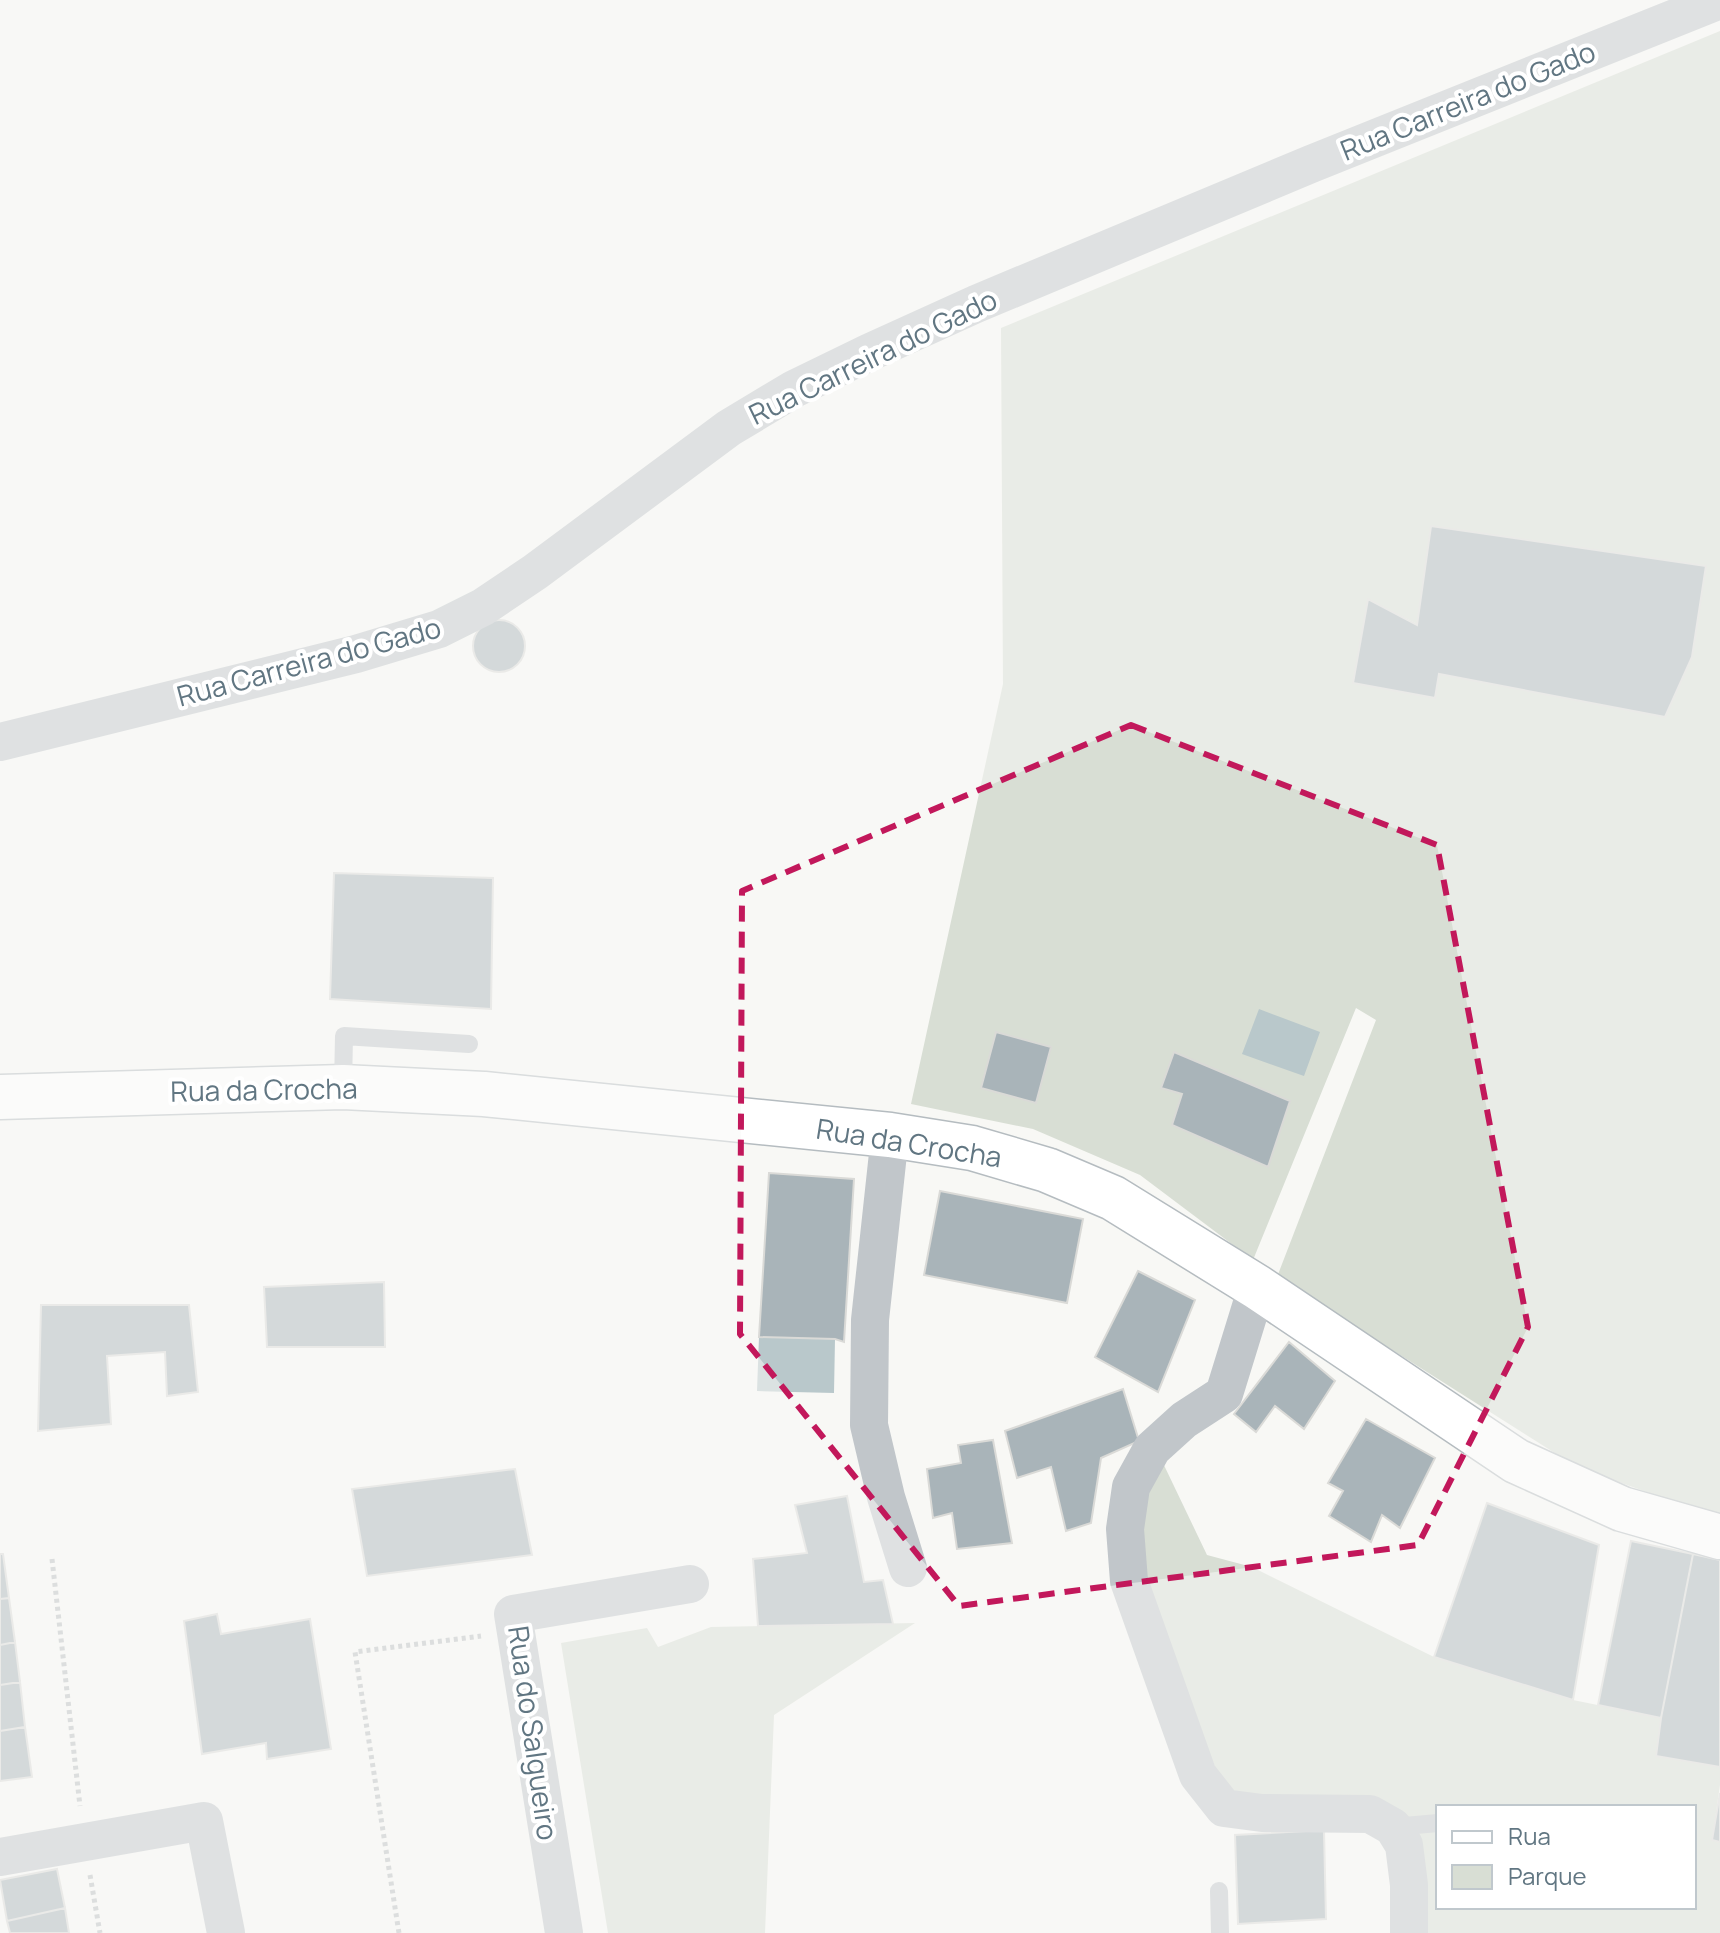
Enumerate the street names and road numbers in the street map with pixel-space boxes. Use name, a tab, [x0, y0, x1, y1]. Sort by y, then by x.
street label: Rua Carreira do Gado	[1335, 32, 1601, 169]
street label: Rua Carreira do Gado	[742, 279, 1003, 433]
street label: Rua Carreira do Gado	[173, 608, 445, 715]
street label: Rua da Crocha	[170, 1068, 358, 1110]
street label: Rua da Crocha	[814, 1109, 1005, 1175]
street label: Rua do Salgueiro	[500, 1623, 568, 1842]

